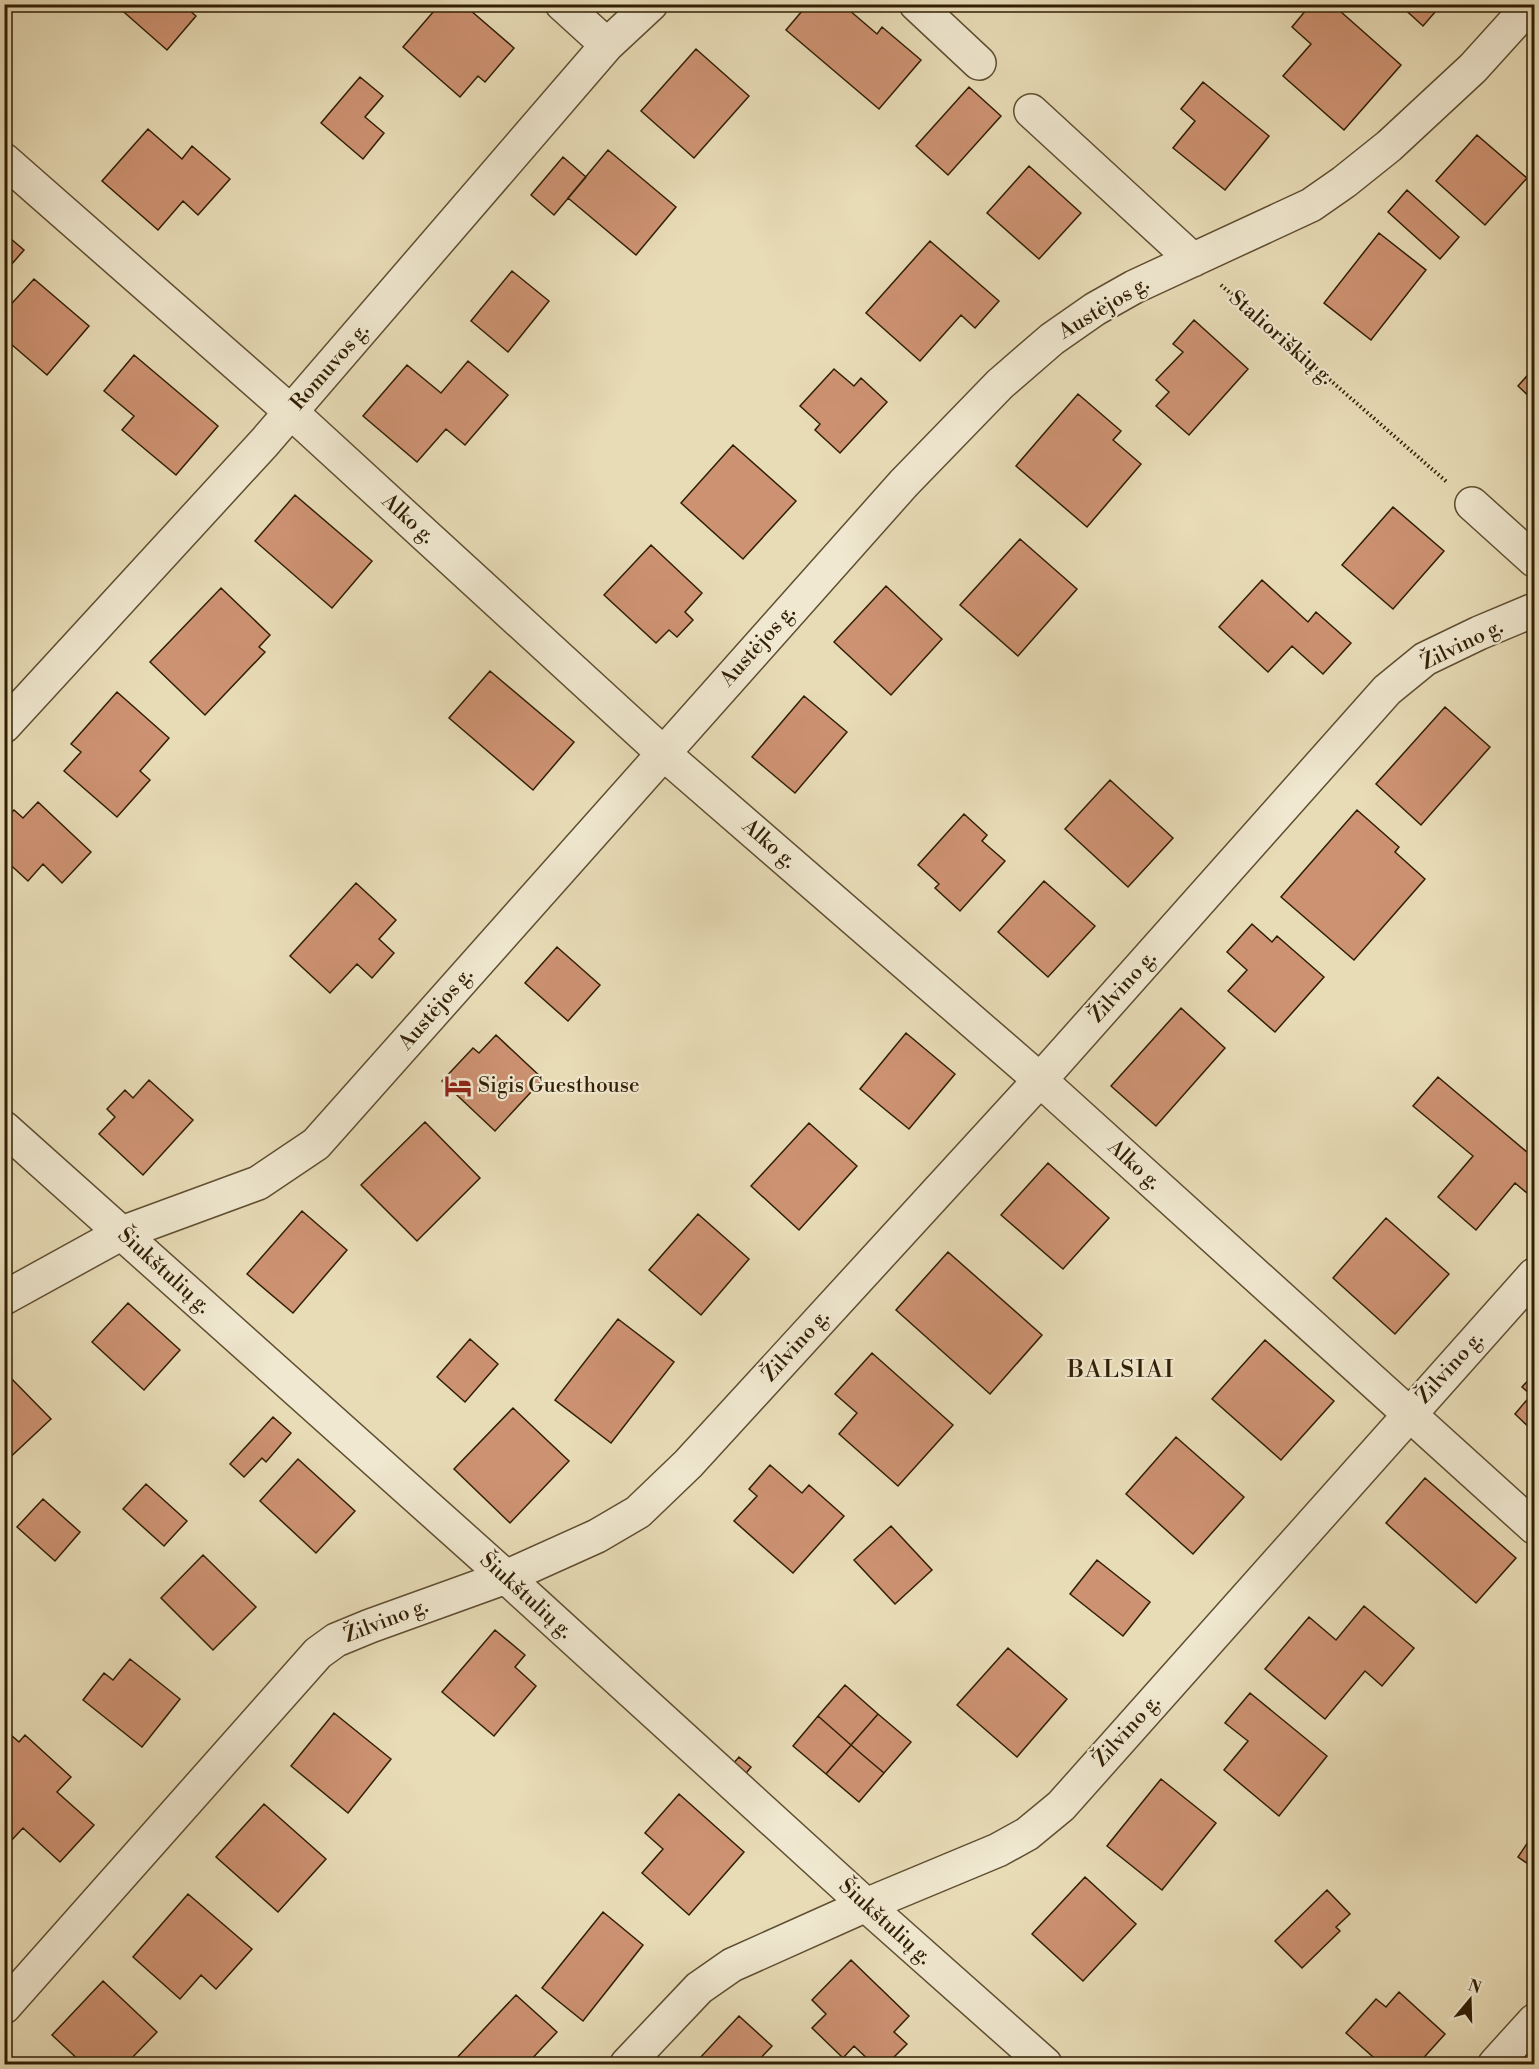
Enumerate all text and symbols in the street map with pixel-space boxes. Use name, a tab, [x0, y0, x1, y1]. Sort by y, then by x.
street label: Austėjos g.	[1053, 271, 1154, 346]
street label: Stalioriškių g.	[1223, 285, 1339, 391]
street label: Romuvos g.	[285, 318, 375, 416]
street label: Alko g.	[375, 488, 440, 550]
street label: Austėjos g.	[714, 600, 801, 693]
street label: Žilvino g.	[1416, 612, 1507, 676]
street label: Alko g.	[736, 813, 801, 874]
street label: Žilvino g.	[1082, 944, 1162, 1029]
street label: Austėjos g.	[392, 962, 479, 1056]
hotel icon: Sigis Guesthouse	[443, 1071, 473, 1101]
place label: Sigis Guesthouse	[478, 1073, 640, 1099]
street label: Alko g.	[1101, 1134, 1166, 1196]
street label: Šiukštulių g.	[112, 1220, 218, 1320]
street label: Žilvino g.	[755, 1303, 835, 1388]
street label: Žilvino g.	[1409, 1325, 1489, 1410]
district label: BALSIAI	[1066, 1355, 1175, 1385]
street label: Šiukštulių g.	[474, 1545, 580, 1645]
street label: Žilvino g.	[339, 1591, 432, 1649]
street label: Žilvino g.	[1086, 1688, 1166, 1773]
street label: Šiukštulių g.	[833, 1871, 939, 1971]
north arrow	[1440, 1970, 1500, 2030]
text: N	[1465, 1975, 1484, 1998]

